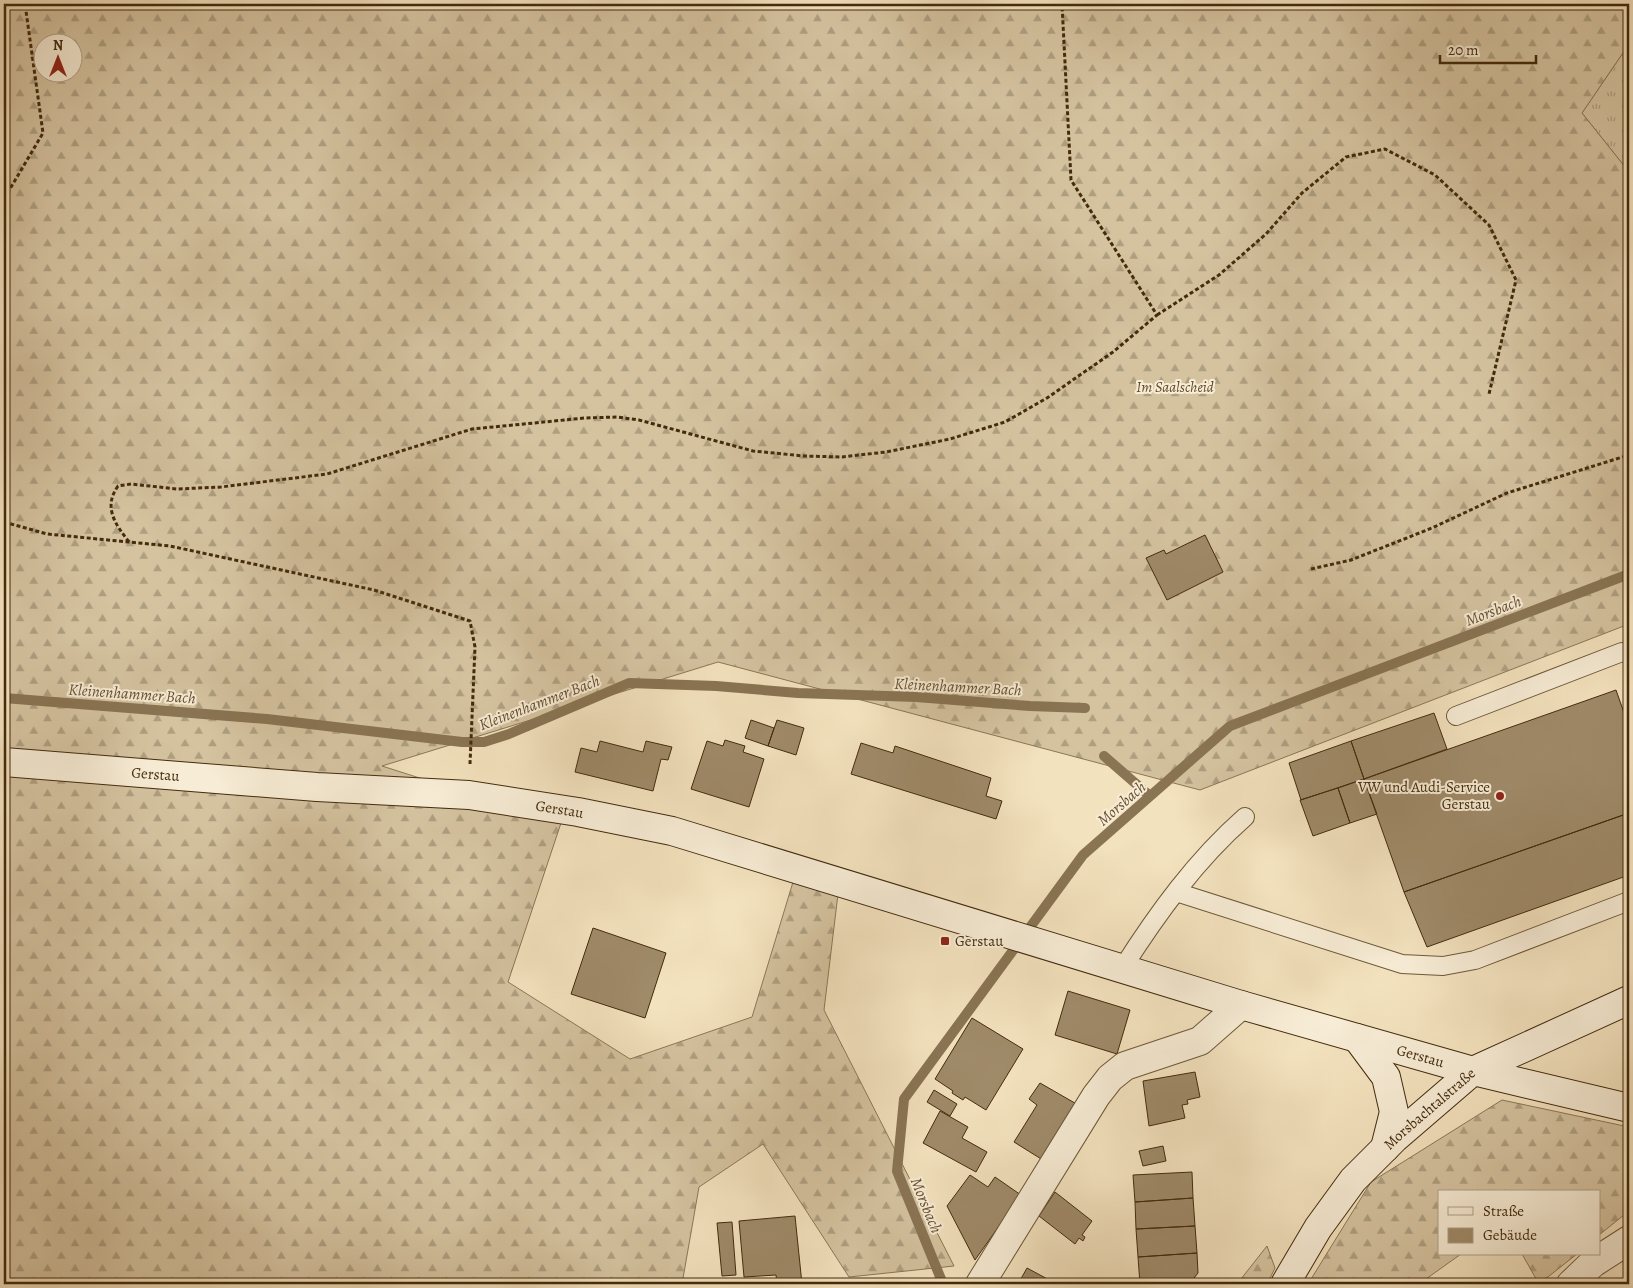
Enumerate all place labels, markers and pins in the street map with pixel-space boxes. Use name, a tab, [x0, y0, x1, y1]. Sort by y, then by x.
place label: VW und Audi-Service Gerstau	[1357, 777, 1491, 814]
marker: VW und Audi-Service Gerstau	[1494, 790, 1506, 802]
place label: Gerstau	[955, 931, 1004, 951]
marker: Gerstau	[939, 935, 951, 947]

